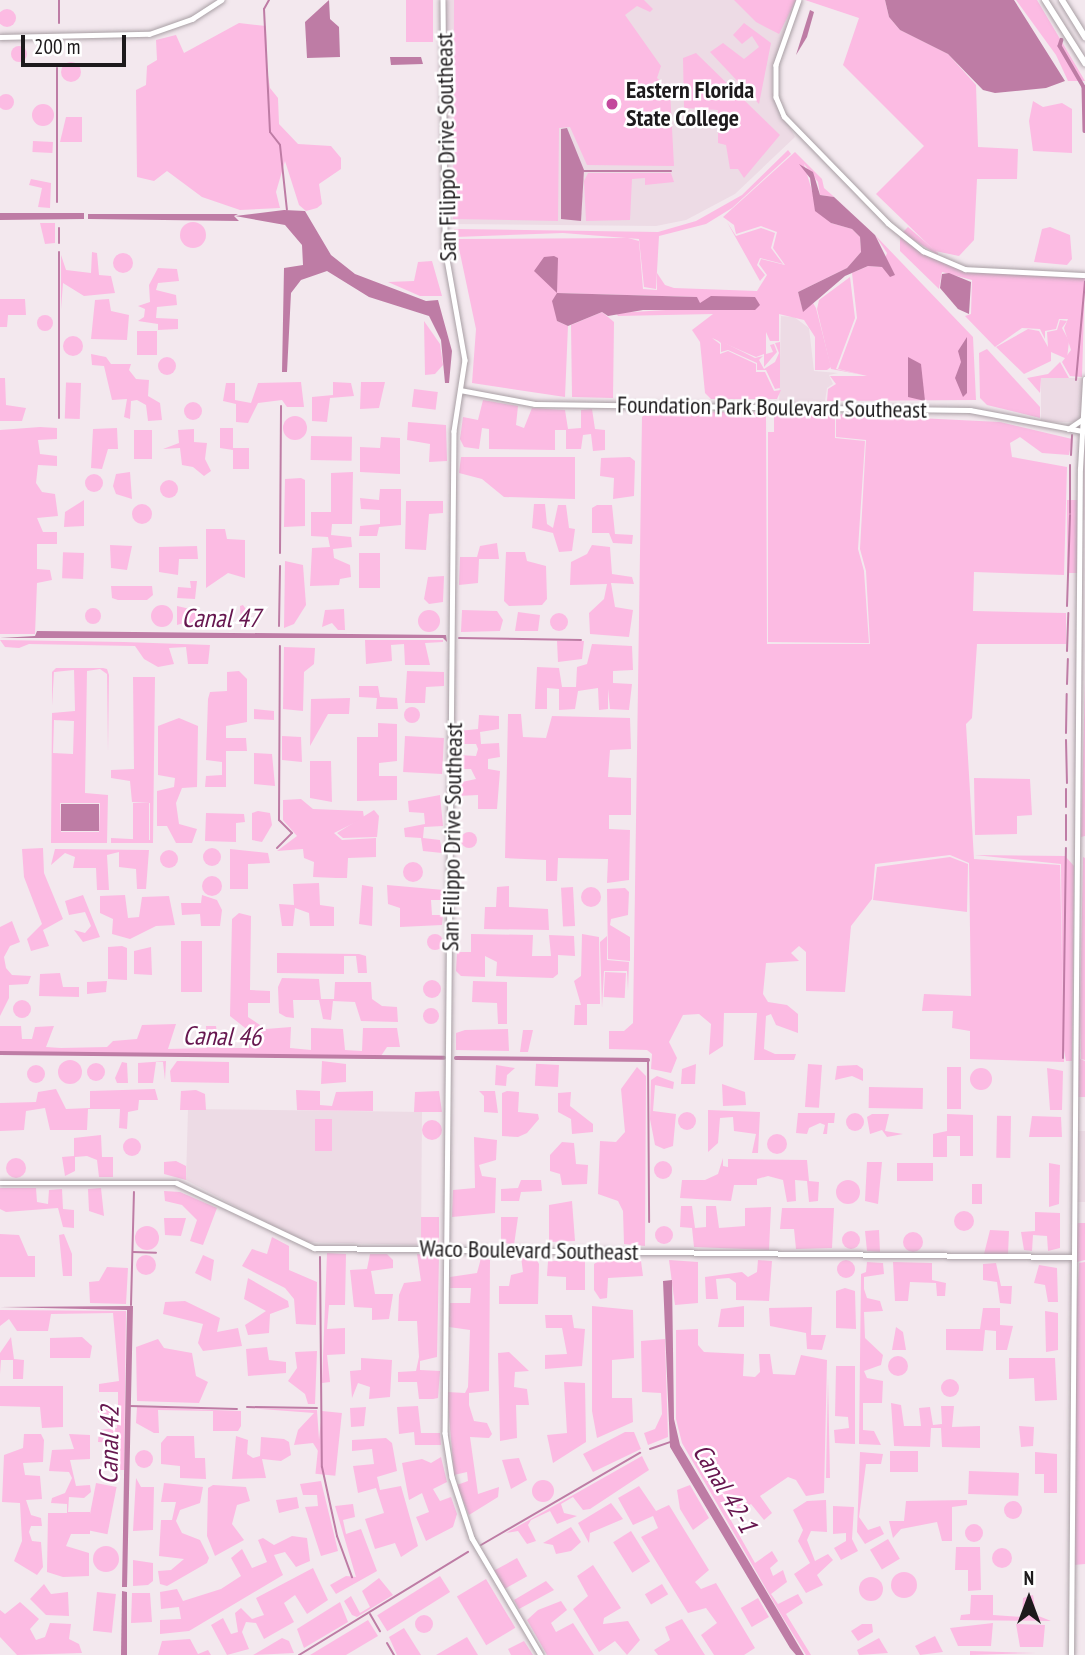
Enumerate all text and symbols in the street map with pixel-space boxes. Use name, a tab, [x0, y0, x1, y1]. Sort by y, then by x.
scale bar	[24, 21, 130, 65]
street label: San Filippo Drive Southeast	[430, 32, 462, 262]
text: 200 m	[34, 33, 80, 60]
place label: Eastern Florida State College	[626, 76, 754, 132]
marker: Eastern Florida State College	[604, 96, 620, 112]
street label: Foundation Park Boulevard Southeast	[617, 390, 927, 424]
water label: Canal 47	[182, 602, 260, 634]
street label: San Filippo Drive Southeast	[436, 722, 468, 952]
water label: Canal 46	[182, 1020, 262, 1052]
street label: Waco Boulevard Southeast	[419, 1234, 639, 1266]
water label: Canal 42	[93, 1405, 125, 1485]
water label: Canal 42-1	[686, 1438, 764, 1538]
north arrow	[994, 1564, 1064, 1634]
text: N	[1024, 1566, 1034, 1590]

